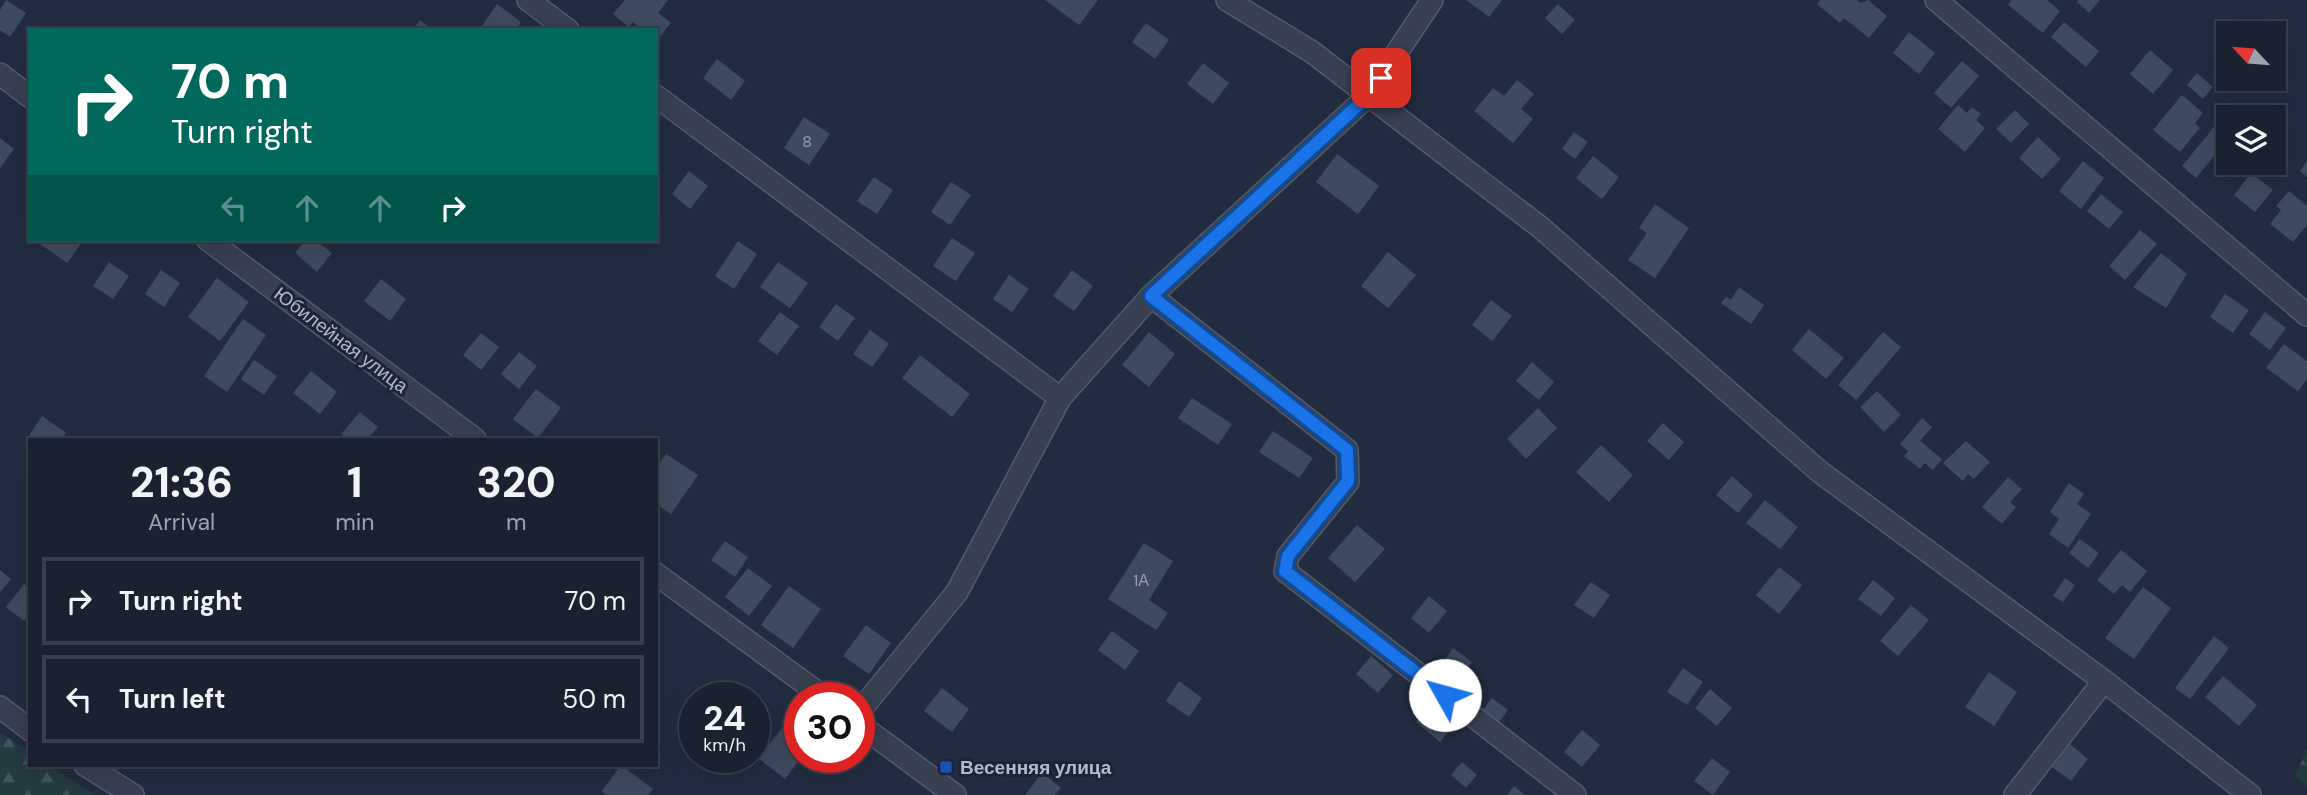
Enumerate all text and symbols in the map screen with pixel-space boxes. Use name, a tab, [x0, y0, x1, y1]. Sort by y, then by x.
north arrow	[2216, 21, 2286, 91]
map controls	[2216, 21, 2286, 175]
pin	[1351, 48, 1411, 108]
text: 70 m	[171, 49, 289, 113]
icon: right	[56, 56, 147, 147]
icon: arrive	[1362, 59, 1400, 97]
button: layers	[2216, 105, 2286, 175]
text: Turn right	[171, 111, 313, 153]
house number: 8	[802, 131, 812, 152]
icon: left	[215, 189, 253, 227]
icon: ahead	[288, 189, 326, 227]
icon: ahead	[361, 189, 399, 227]
icon: right	[434, 189, 472, 227]
street label: Юбилейная улица	[269, 281, 413, 399]
text: 21:36	[130, 455, 233, 510]
text: 1	[347, 455, 363, 510]
text: 320	[477, 455, 556, 510]
text: Arrival	[148, 507, 215, 537]
text: min	[335, 507, 374, 537]
text: m	[506, 507, 526, 537]
house number: 1А	[1133, 570, 1149, 591]
icon: right	[60, 582, 98, 620]
text: Turn right	[119, 584, 243, 618]
text: 70 m	[565, 584, 626, 618]
position arrow	[1408, 658, 1482, 732]
icon: left	[60, 680, 98, 718]
text: Turn left	[119, 682, 226, 716]
text: 50 m	[562, 682, 626, 716]
speed limit sign: 30	[784, 682, 875, 773]
text: 24	[703, 695, 746, 741]
text: km/h	[703, 733, 746, 757]
place label: Весенняя улица	[960, 755, 1112, 780]
marker: Весенняя улица	[938, 759, 954, 775]

